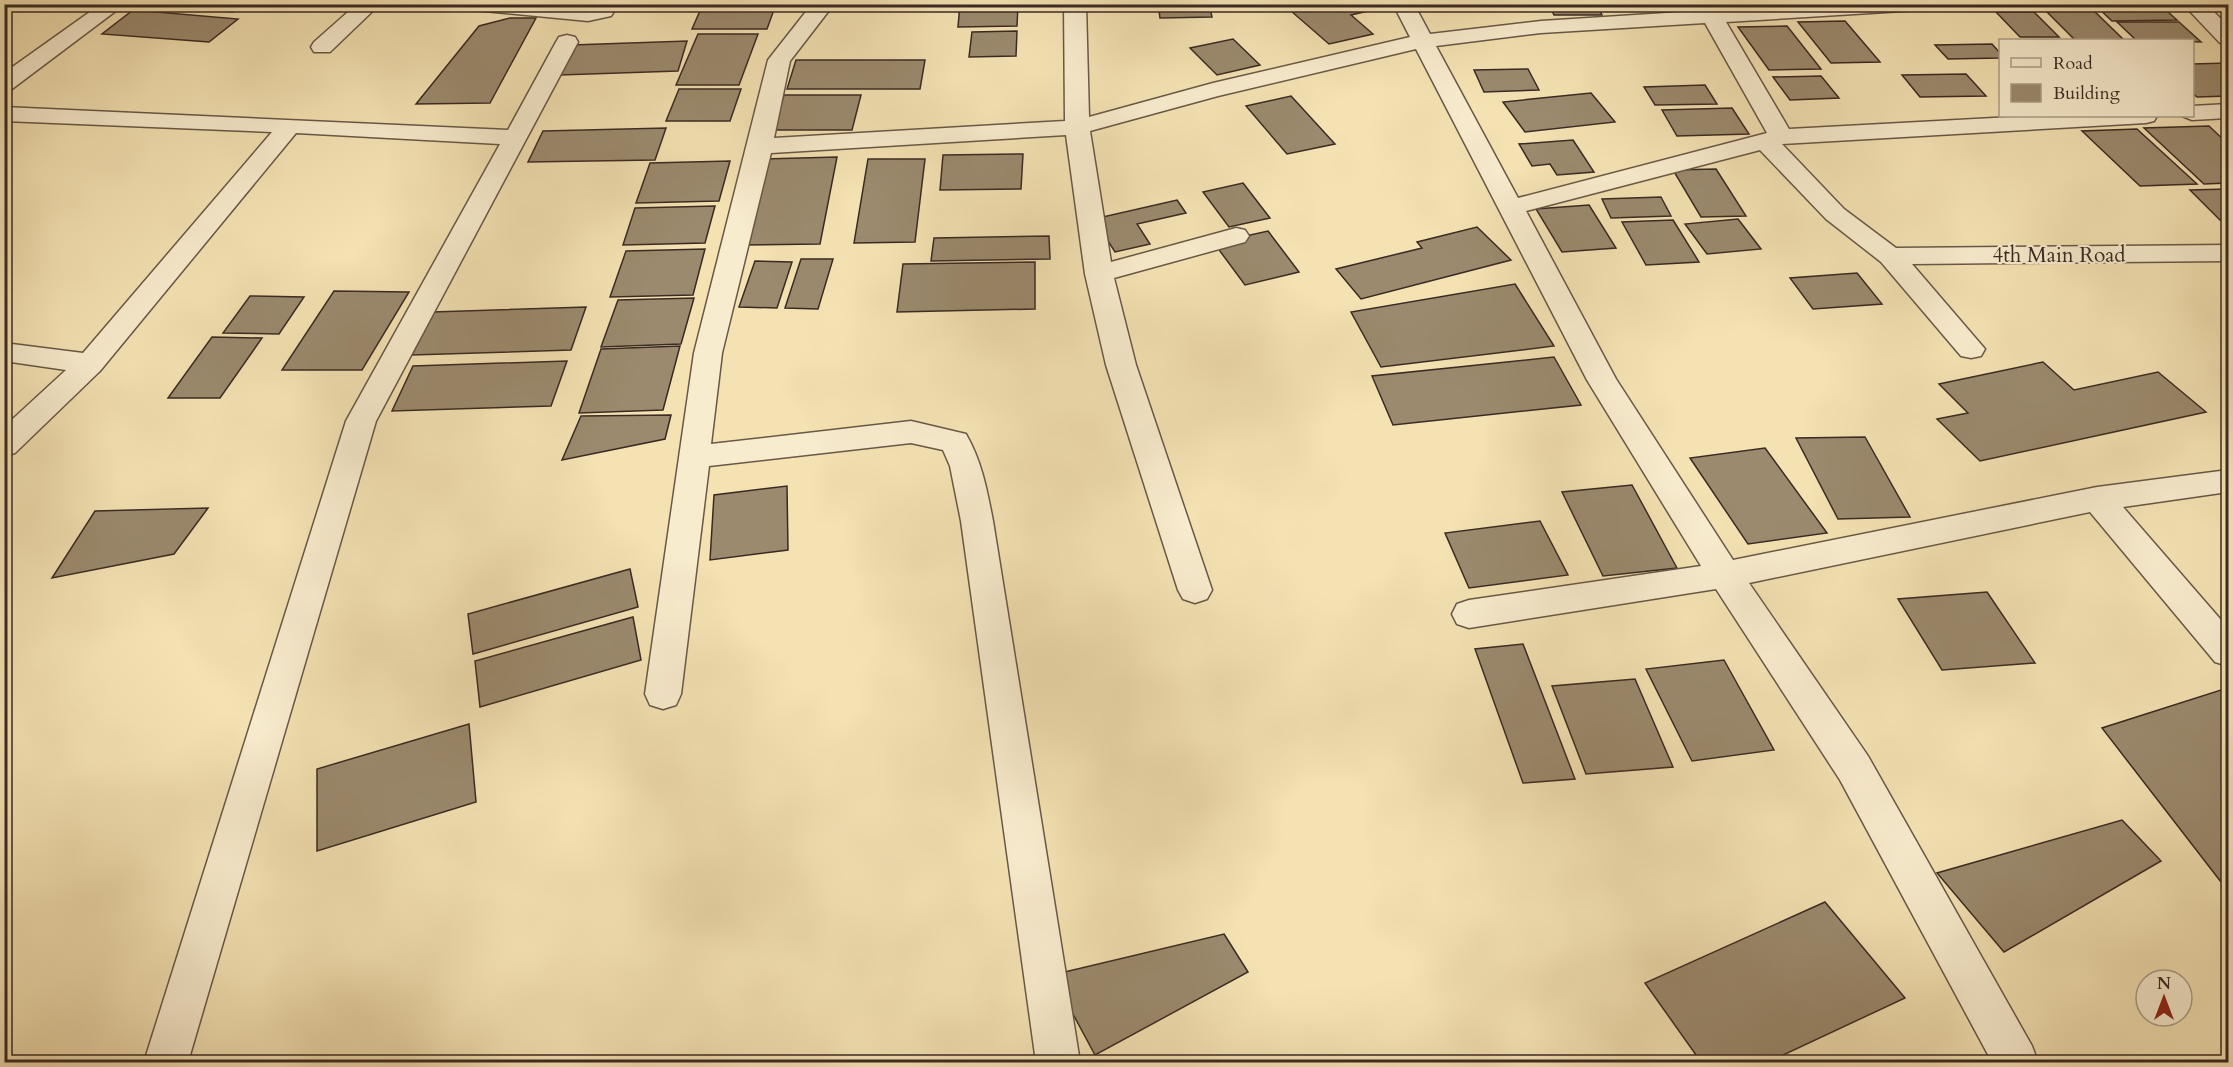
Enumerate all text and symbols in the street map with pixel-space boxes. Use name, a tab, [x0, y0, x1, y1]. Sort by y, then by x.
legend	[1999, 39, 2194, 117]
text: Road	[2053, 51, 2093, 76]
text: Building	[2053, 81, 2121, 106]
street label: 4th Main Road	[1992, 241, 2126, 270]
north arrow	[2134, 968, 2194, 1028]
text: N	[2157, 973, 2171, 995]

